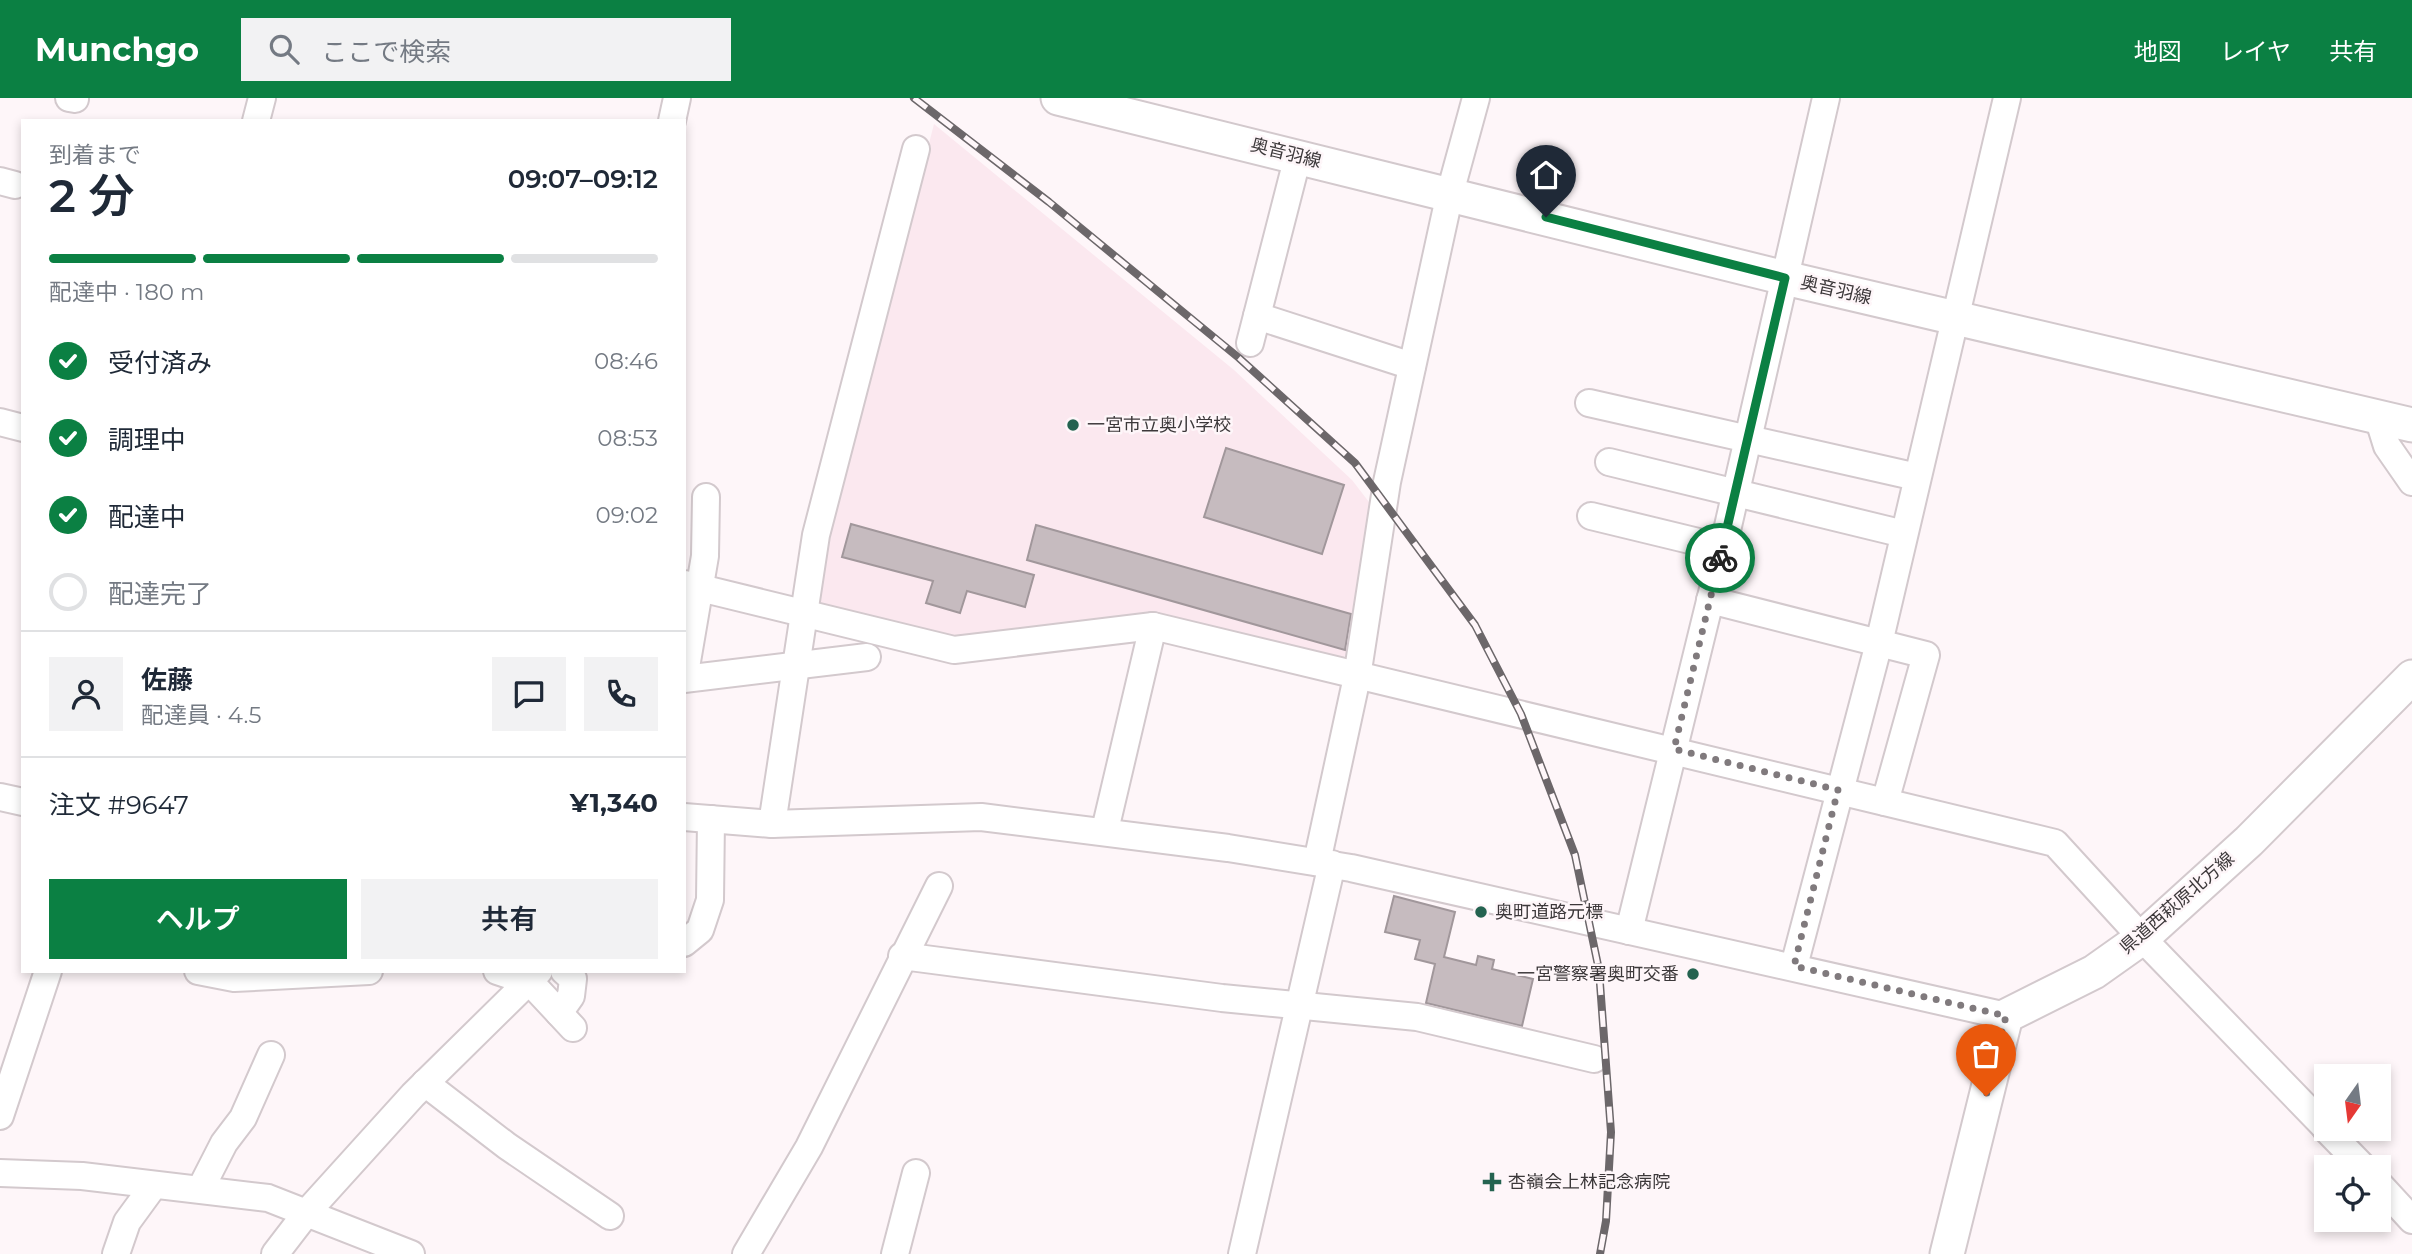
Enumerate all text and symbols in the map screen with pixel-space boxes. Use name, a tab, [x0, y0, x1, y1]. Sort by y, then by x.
search box	[241, 18, 731, 81]
text: Munchgo	[35, 29, 199, 69]
icon: search	[265, 30, 303, 68]
text: ここで検索	[321, 36, 451, 68]
text: 地図	[2134, 37, 2182, 66]
text: レイヤ	[2220, 37, 2291, 66]
text: 共有	[2329, 37, 2377, 66]
street label: 奥音羽線	[1248, 134, 1324, 172]
text: 到着まで	[49, 141, 141, 169]
pin	[1516, 145, 1576, 217]
icon: home	[1527, 156, 1565, 194]
text: 09:07–09:12	[508, 163, 658, 195]
text: 2 分	[49, 167, 134, 224]
street label: 奥音羽線	[1798, 271, 1874, 309]
text: 配達中 · 180 m	[49, 278, 204, 306]
icon: check	[49, 342, 87, 380]
text: 受付済み	[108, 347, 212, 379]
text: 08:46	[594, 347, 658, 375]
place label: 一宮市立奥小学校	[1087, 414, 1231, 436]
marker: 一宮市立奥小学校	[1065, 417, 1081, 433]
icon: check	[49, 419, 87, 457]
text: 調理中	[108, 424, 186, 456]
text: 08:53	[597, 424, 658, 452]
icon: check	[49, 496, 87, 534]
text: 配達中	[108, 501, 186, 533]
text: 09:02	[596, 501, 658, 529]
courier	[1685, 523, 1755, 593]
icon: bike	[1701, 539, 1739, 577]
text: 配達完了	[108, 578, 212, 610]
button: person	[49, 657, 123, 731]
button: chat	[492, 657, 566, 731]
button: phone	[584, 657, 658, 731]
text: 佐藤	[141, 664, 193, 696]
text: 配達員 · 4.5	[141, 701, 261, 729]
text: ¥1,340	[570, 787, 658, 819]
text: 注文 #9647	[49, 789, 189, 821]
street label: 県道西萩原北方線	[2115, 847, 2239, 959]
button: ヘルプ	[49, 879, 347, 959]
button: 共有	[361, 879, 658, 959]
place label: 奥町道路元標	[1495, 901, 1603, 923]
marker: 奥町道路元標	[1473, 904, 1489, 920]
place label: 一宮警察署奥町交番	[1517, 963, 1679, 985]
marker: 一宮警察署奥町交番	[1685, 966, 1701, 982]
pin	[1956, 1024, 2016, 1096]
icon: bag	[1967, 1035, 2005, 1073]
north arrow	[2314, 1064, 2390, 1141]
map controls	[2314, 1064, 2391, 1232]
button: locate	[2314, 1155, 2391, 1232]
place label: 杏嶺会上林記念病院	[1508, 1171, 1670, 1193]
marker: 杏嶺会上林記念病院	[1482, 1172, 1502, 1192]

